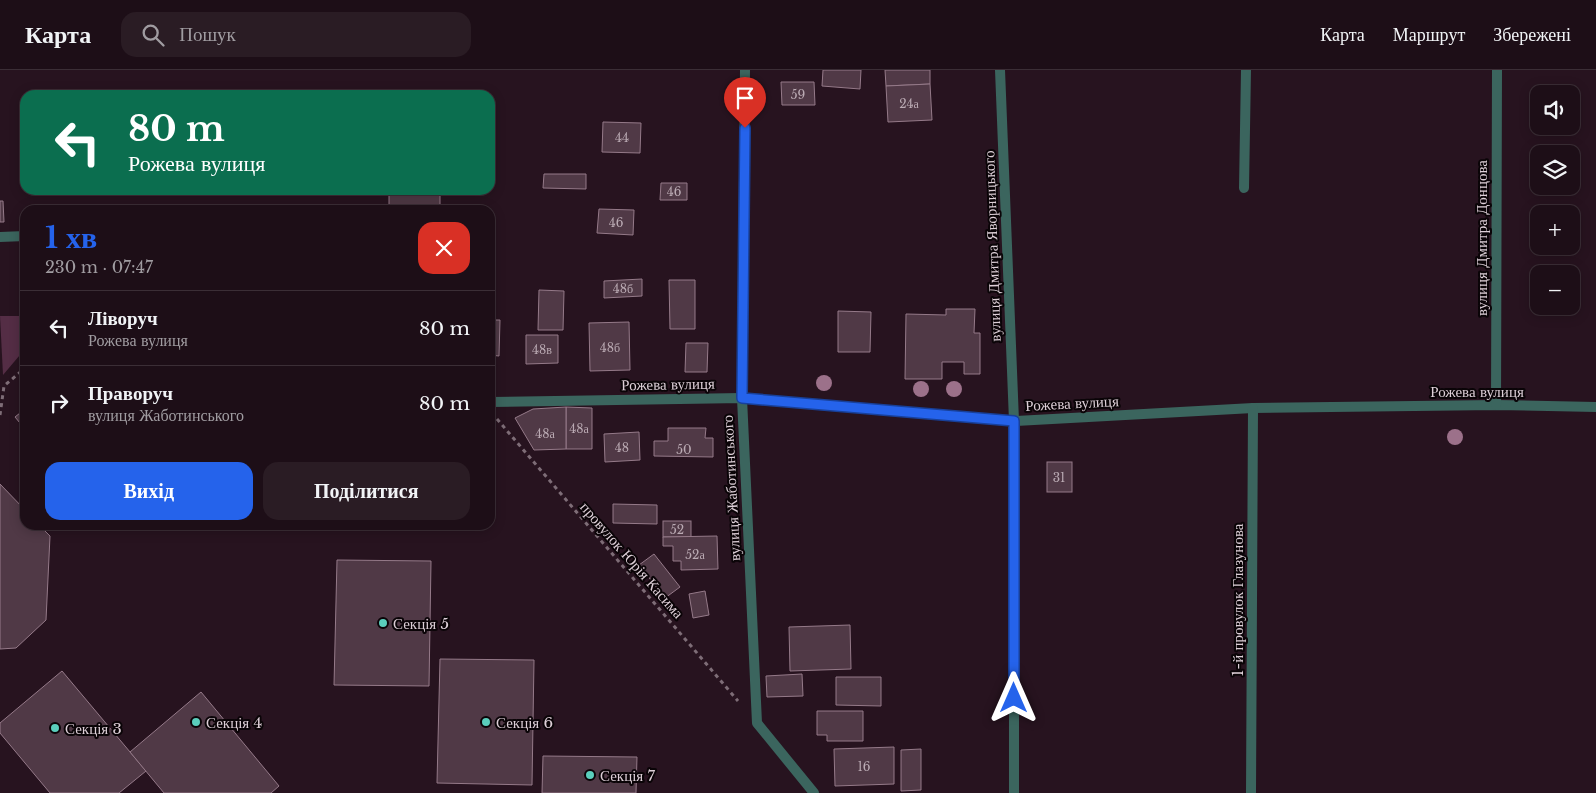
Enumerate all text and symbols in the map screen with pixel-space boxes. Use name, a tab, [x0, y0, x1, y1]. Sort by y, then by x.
search box	[121, 12, 471, 57]
text: Карта	[25, 20, 91, 49]
icon: search	[139, 21, 167, 49]
text: Пошук	[179, 23, 236, 46]
text: Карта	[1320, 24, 1365, 46]
text: Маршрут	[1393, 24, 1465, 46]
text: Збережені	[1493, 24, 1571, 46]
pin	[724, 77, 766, 128]
icon: arrive	[731, 84, 759, 112]
map controls	[1530, 85, 1580, 315]
button: sound	[1530, 85, 1580, 135]
house number: 59	[791, 87, 805, 102]
house number: 24а	[899, 96, 920, 111]
text: 80 m	[128, 107, 225, 150]
icon: left	[45, 110, 110, 175]
house number: 44	[615, 130, 629, 145]
button: layers	[1530, 145, 1580, 195]
text: Рожева вулиця	[128, 150, 265, 177]
street label: вулиця Дмитра Яворницького	[979, 150, 1005, 342]
street label: вулиця Дмитра Донцова	[1472, 160, 1491, 316]
house number: 46	[667, 184, 682, 199]
button: +	[1530, 205, 1580, 255]
house number: 46	[609, 215, 624, 230]
text: 1 хв	[45, 219, 97, 256]
button: close	[418, 222, 470, 274]
text: 230 m · 07:47	[45, 257, 153, 277]
button: −	[1530, 265, 1580, 315]
house number: 48б	[613, 281, 633, 296]
text: Ліворуч	[88, 307, 158, 330]
icon: left	[45, 314, 73, 342]
text: 80 m	[419, 317, 470, 340]
text: Рожева вулиця	[88, 330, 188, 350]
house number: 48б	[600, 340, 620, 355]
house number: 48в	[532, 342, 552, 357]
street label: Рожева вулиця	[621, 374, 715, 394]
text: Праворуч	[88, 382, 173, 405]
street label: Рожева вулиця	[1430, 382, 1524, 401]
icon: right	[45, 389, 73, 417]
street label: Рожева вулиця	[1025, 391, 1119, 415]
text: 80 m	[419, 392, 470, 415]
text: вулиця Жаботинського	[88, 405, 244, 425]
street label: вулиця Жаботинського	[718, 414, 744, 562]
house number: 48а	[569, 421, 589, 436]
house number: 48а	[535, 426, 555, 441]
house number: 48	[615, 440, 629, 455]
house number: 50	[676, 442, 692, 457]
button: Вихід	[45, 462, 253, 520]
button: Поділитися	[263, 462, 470, 520]
house number: 31	[1053, 470, 1065, 485]
street label: провулок Юрія Касима	[576, 498, 688, 623]
house number: 52	[670, 522, 684, 537]
street label: 1-й провулок Глазунова	[1228, 523, 1247, 676]
house number: 52а	[685, 547, 705, 562]
place label: Секція 5	[393, 614, 449, 633]
marker: Секція 5	[377, 617, 389, 629]
position arrow	[987, 671, 1039, 723]
place label: Секція 4	[206, 713, 262, 732]
place label: Секція 6	[496, 713, 553, 732]
marker: Секція 4	[190, 716, 202, 728]
marker: Секція 6	[480, 716, 492, 728]
place label: Секція 3	[65, 719, 122, 738]
marker: Секція 3	[49, 722, 61, 734]
house number: 16	[857, 759, 871, 774]
place label: Секція 7	[600, 766, 656, 785]
marker: Секція 7	[584, 769, 596, 781]

